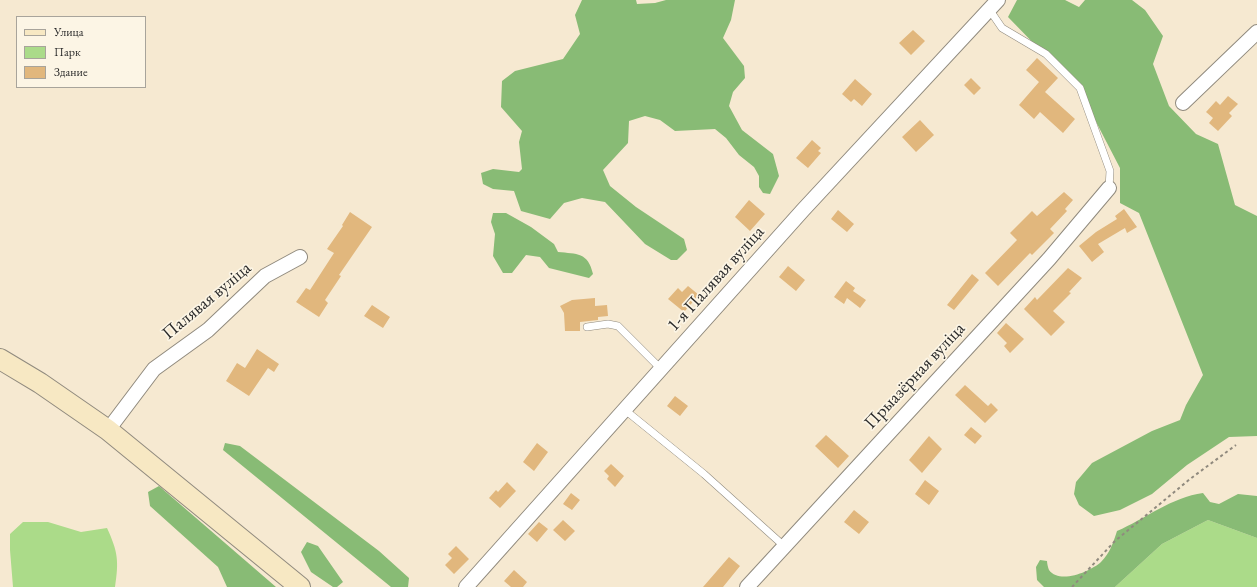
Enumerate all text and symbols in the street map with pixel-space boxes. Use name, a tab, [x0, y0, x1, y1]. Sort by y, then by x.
legend	[16, 16, 146, 88]
text: Улица	[54, 24, 84, 40]
text: Парк	[54, 44, 81, 60]
text: Здание	[54, 64, 88, 80]
street label: 1-я Палявая вуліца	[663, 222, 769, 336]
street label: Палявая вуліца	[158, 258, 256, 344]
street label: Прыазёрная вуліца	[860, 318, 970, 434]

